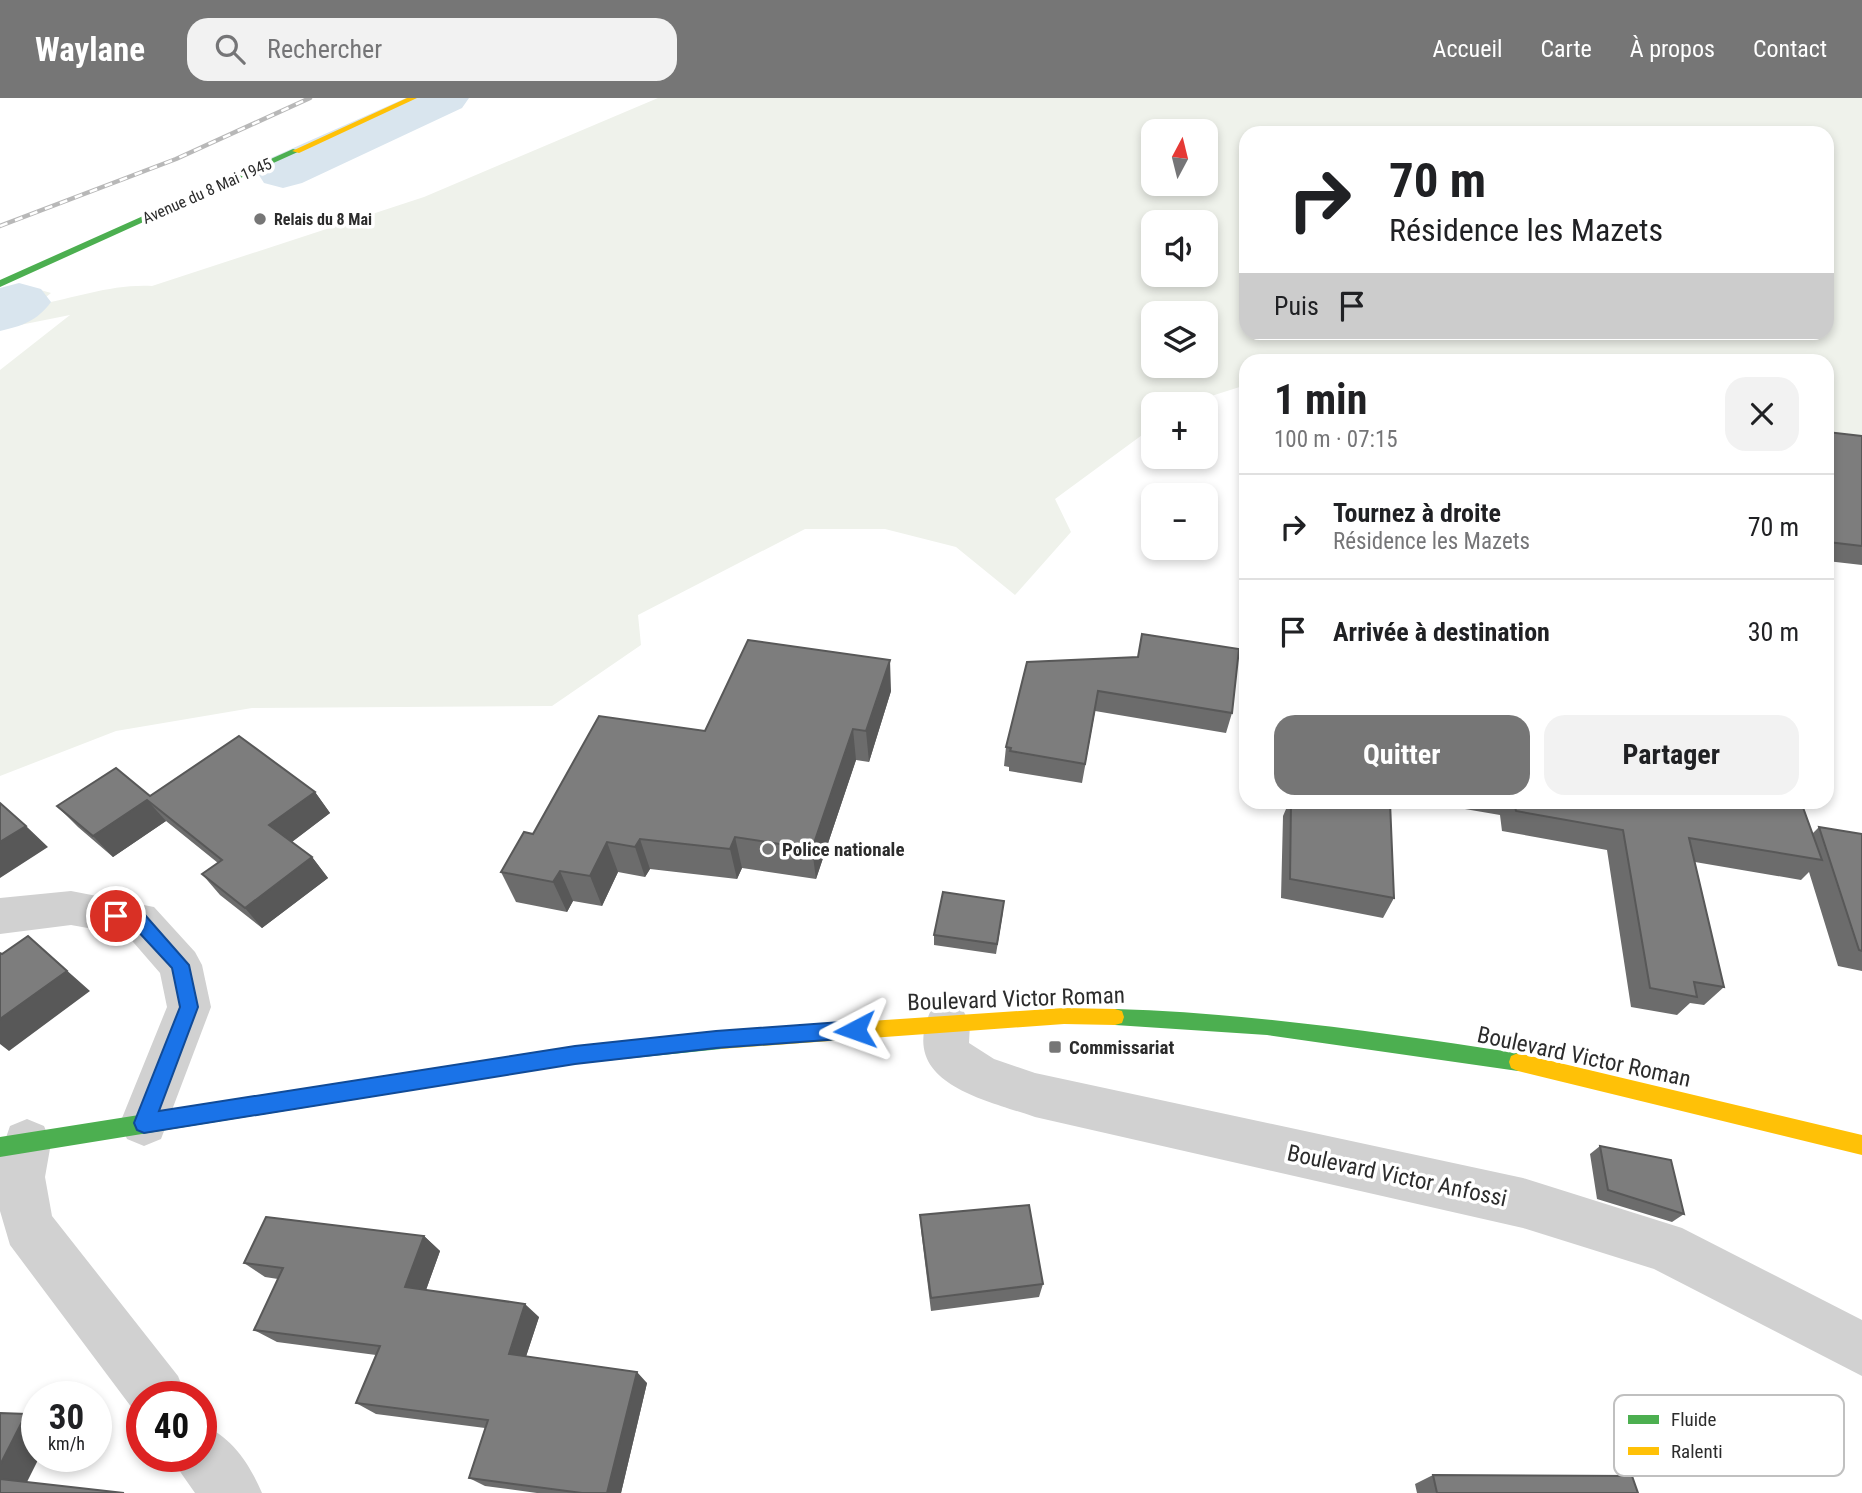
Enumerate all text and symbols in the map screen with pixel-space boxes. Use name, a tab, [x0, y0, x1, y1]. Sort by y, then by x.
search box	[187, 18, 677, 81]
text: Waylane	[35, 30, 145, 69]
icon: search	[211, 30, 249, 68]
text: Rechercher	[267, 34, 382, 64]
text: Accueil	[1433, 35, 1502, 63]
text: Carte	[1540, 35, 1592, 63]
text: À propos	[1630, 35, 1715, 63]
text: Contact	[1753, 35, 1827, 63]
north arrow	[1141, 119, 1218, 196]
map controls	[1141, 119, 1218, 560]
text: 70 m	[1389, 152, 1486, 209]
street label: Avenue du 8 Mai 1945	[139, 154, 275, 228]
icon: right	[1274, 154, 1365, 245]
place label: Relais du 8 Mai	[274, 210, 372, 229]
button: sound	[1141, 210, 1218, 287]
marker: Relais du 8 Mai	[252, 211, 268, 227]
text: Résidence les Mazets	[1389, 211, 1663, 249]
icon: arrive	[1333, 287, 1371, 325]
text: Puis	[1274, 291, 1319, 321]
button: layers	[1141, 301, 1218, 378]
text: 1 min	[1274, 375, 1367, 424]
button: close	[1725, 377, 1799, 451]
button: +	[1141, 392, 1218, 469]
text: 100 m · 07:15	[1274, 426, 1398, 453]
button: −	[1141, 483, 1218, 560]
text: Tournez à droite	[1333, 498, 1501, 528]
icon: right	[1274, 508, 1312, 546]
text: 70 m	[1748, 512, 1799, 542]
text: Résidence les Mazets	[1333, 528, 1530, 555]
icon: arrive	[1274, 613, 1312, 651]
text: Arrivée à destination	[1333, 617, 1550, 647]
text: 30 m	[1748, 617, 1799, 647]
button: Quitter	[1274, 715, 1530, 795]
button: Partager	[1544, 715, 1799, 795]
place label: Police nationale	[782, 838, 904, 861]
marker: Police nationale	[760, 841, 776, 857]
pin	[86, 886, 146, 946]
icon: arrive	[97, 897, 135, 935]
street label: Boulevard Victor Roman	[907, 982, 1125, 1016]
position arrow	[818, 993, 892, 1067]
street label: Boulevard Victor Roman	[1475, 1021, 1693, 1093]
place label: Commissariat	[1069, 1036, 1174, 1059]
marker: Commissariat	[1047, 1039, 1063, 1055]
street label: Boulevard Victor Anfossi	[1285, 1140, 1509, 1212]
speed limit sign: 40	[126, 1381, 217, 1472]
legend	[1614, 1395, 1844, 1476]
text: 30	[49, 1397, 84, 1438]
text: Fluide	[1671, 1408, 1716, 1431]
text: km/h	[48, 1433, 85, 1454]
text: Ralenti	[1671, 1440, 1723, 1463]

